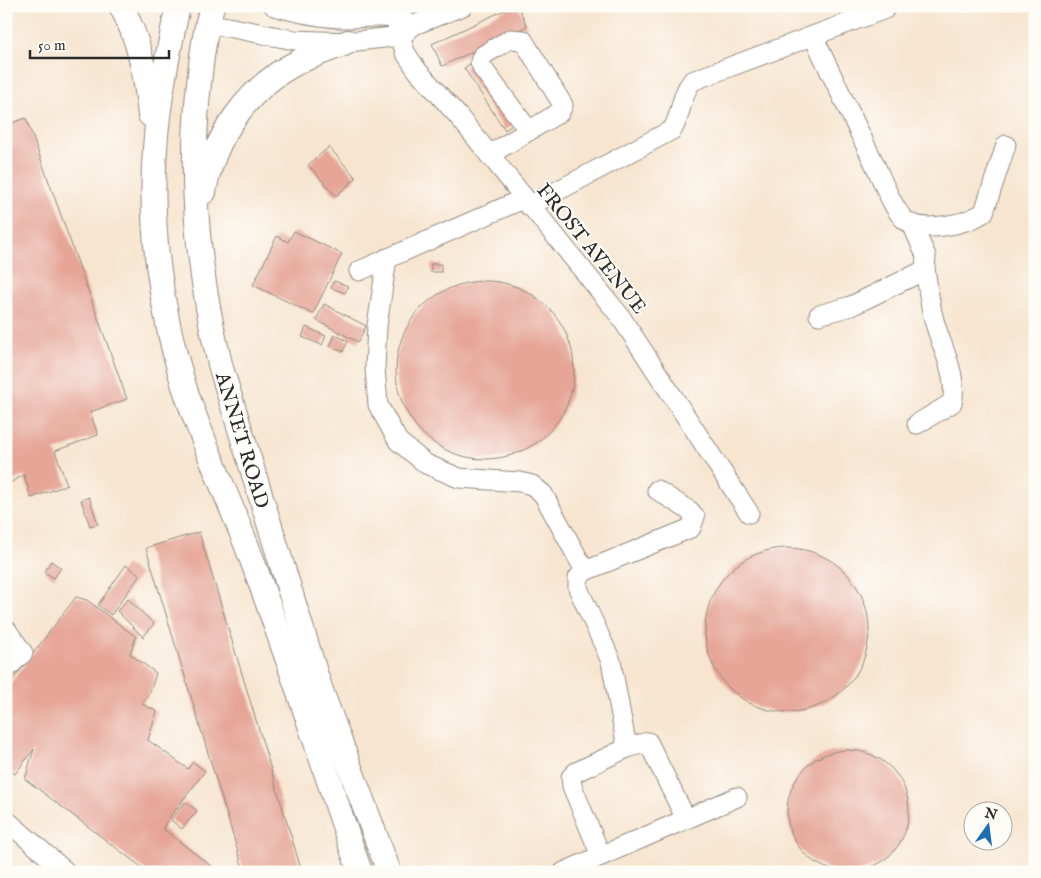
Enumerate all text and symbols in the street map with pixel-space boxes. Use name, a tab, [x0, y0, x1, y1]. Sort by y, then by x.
scale bar	[30, 28, 169, 60]
text: 50 m	[38, 36, 66, 55]
street label: FROST AVENUE	[530, 179, 651, 319]
street label: ANNET ROAD	[209, 368, 274, 512]
north arrow	[964, 800, 1014, 850]
text: N	[982, 804, 999, 825]

